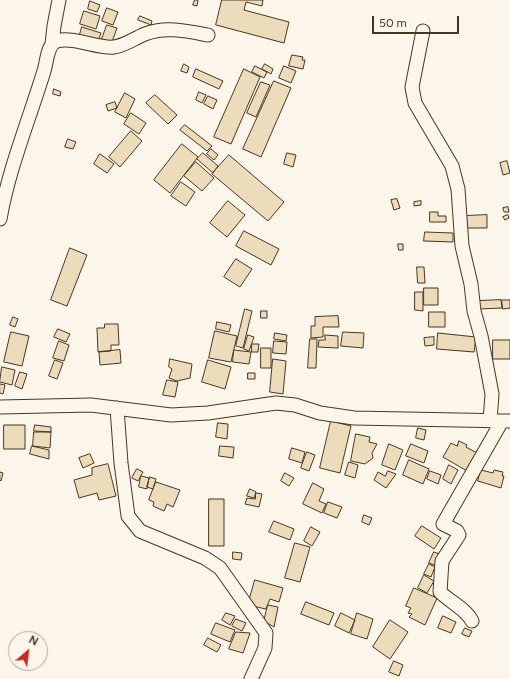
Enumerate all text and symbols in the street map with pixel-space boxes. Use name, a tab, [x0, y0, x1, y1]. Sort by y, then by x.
scale bar	[374, 8, 461, 34]
text: 50 m	[379, 16, 407, 30]
north arrow	[8, 631, 48, 671]
text: N	[27, 633, 40, 649]

